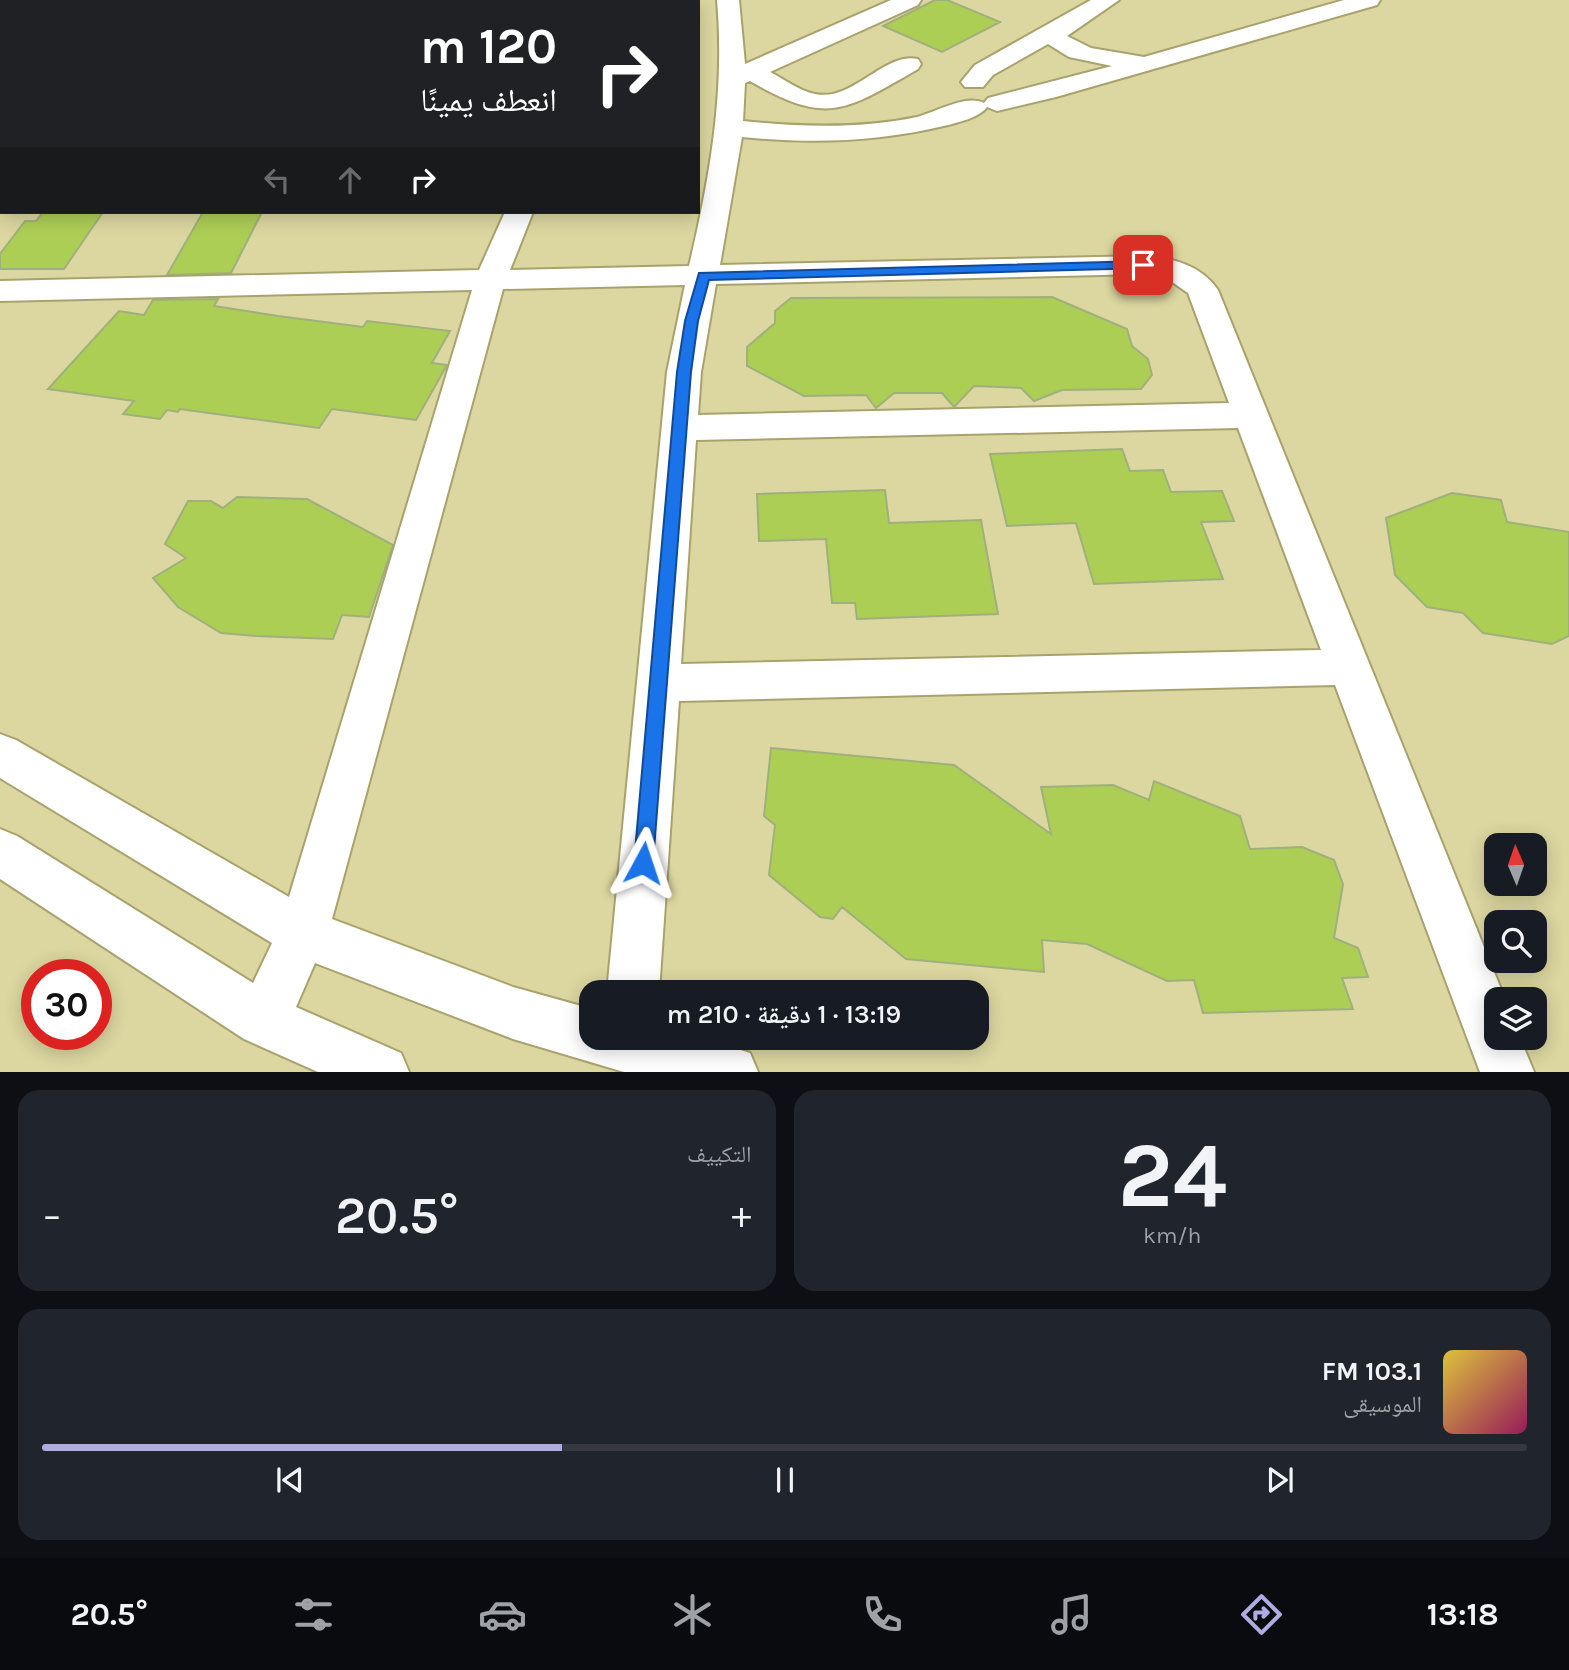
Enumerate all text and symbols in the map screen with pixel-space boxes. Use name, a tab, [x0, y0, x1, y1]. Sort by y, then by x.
text: 120 m	[420, 18, 557, 75]
icon: right	[581, 28, 672, 119]
text: انعطف يمينًا	[420, 82, 557, 119]
icon: left	[258, 161, 296, 199]
icon: ahead	[331, 161, 369, 199]
icon: right	[404, 161, 442, 199]
pin	[1113, 235, 1173, 295]
icon: arrive	[1124, 246, 1162, 284]
position arrow	[606, 826, 680, 900]
north arrow	[1484, 833, 1547, 896]
map controls	[1484, 833, 1547, 1050]
button: search	[1484, 910, 1547, 973]
speed limit sign: 30	[21, 959, 112, 1050]
button: layers	[1484, 987, 1547, 1050]
text: 13:19 · 1 دقيقة · 210 m	[667, 999, 901, 1030]
text: 24	[1118, 1123, 1227, 1229]
text: التكييف	[687, 1141, 752, 1168]
text: 20.5°	[335, 1185, 459, 1246]
text: −	[42, 1193, 62, 1238]
text: +	[732, 1193, 751, 1238]
text: km/h	[1143, 1222, 1201, 1249]
text: 103.1 FM	[1322, 1356, 1422, 1387]
text: الموسيقى	[1343, 1391, 1422, 1418]
icon: previous	[271, 1461, 309, 1499]
icon: pause	[766, 1461, 804, 1499]
icon: next	[1261, 1461, 1299, 1499]
icon: filters	[289, 1590, 338, 1639]
icon: car	[478, 1590, 527, 1639]
icon: climate	[668, 1590, 717, 1639]
icon: phone	[858, 1590, 907, 1639]
icon: music	[1047, 1590, 1096, 1639]
icon: directions	[1237, 1590, 1286, 1639]
text: 20.5°	[70, 1596, 148, 1633]
text: 13:18	[1427, 1596, 1499, 1633]

